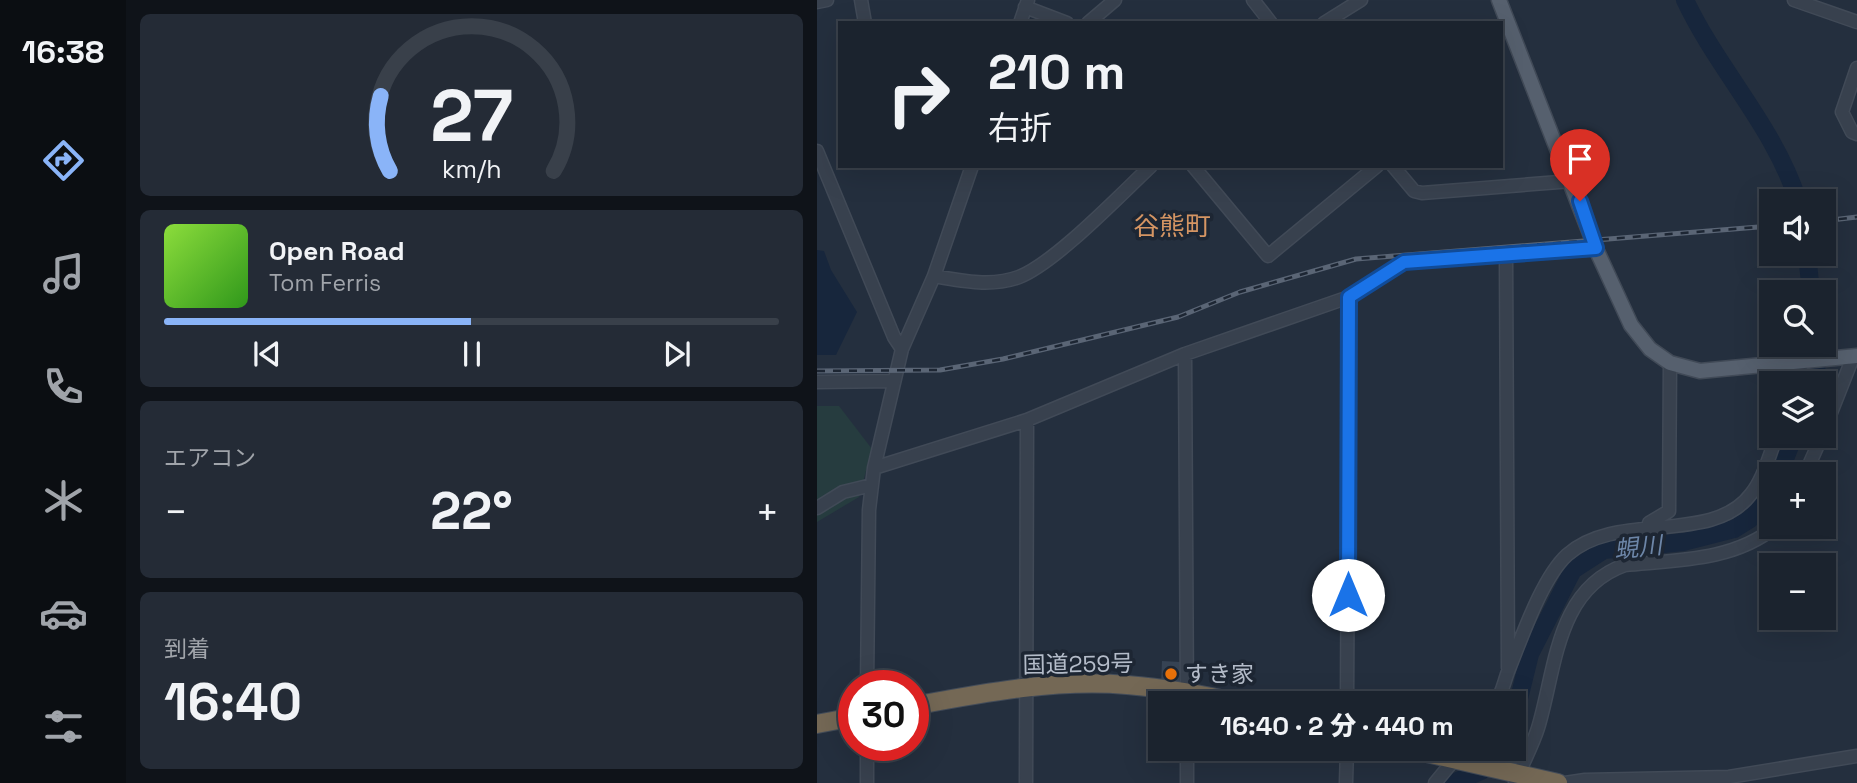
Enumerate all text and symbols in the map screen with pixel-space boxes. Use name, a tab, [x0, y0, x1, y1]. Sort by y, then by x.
text: 16:38	[22, 32, 104, 72]
text: 210 m	[988, 41, 1125, 103]
icon: right	[873, 49, 964, 140]
text: 27	[430, 69, 513, 162]
text: 右折	[988, 108, 1052, 148]
pin	[1550, 129, 1610, 201]
icon: directions	[39, 136, 88, 185]
icon: arrive	[1561, 140, 1599, 178]
text: km/h	[442, 153, 501, 185]
map controls	[1759, 189, 1836, 630]
button: sound	[1759, 189, 1836, 266]
district label: 谷熊町	[1133, 209, 1211, 243]
text: Open Road	[269, 234, 405, 268]
icon: music	[39, 249, 88, 298]
text: Tom Ferris	[269, 268, 381, 298]
button: search	[1759, 280, 1836, 357]
icon: previous	[248, 335, 286, 373]
icon: pause	[453, 335, 491, 373]
icon: next	[658, 335, 696, 373]
icon: phone	[39, 362, 88, 411]
button: layers	[1759, 371, 1836, 448]
text: エアコン	[164, 443, 256, 473]
button: +	[1759, 462, 1836, 539]
icon: climate	[39, 476, 88, 525]
text: 22°	[430, 478, 513, 544]
text: −	[164, 488, 188, 536]
text: +	[755, 488, 779, 536]
water label: 蜆川	[1613, 529, 1666, 565]
button: −	[1759, 553, 1836, 630]
position arrow	[1311, 558, 1385, 632]
icon: car	[39, 589, 88, 638]
text: 到着	[164, 634, 210, 664]
street label: 国道259号	[1022, 648, 1134, 680]
place label: すき家	[1185, 659, 1254, 689]
marker: すき家	[1163, 666, 1179, 682]
text: 16:40	[164, 669, 302, 735]
speed limit sign: 30	[838, 670, 929, 761]
icon: filters	[39, 702, 88, 751]
text: 16:40 · 2 分 · 440 m	[1220, 709, 1454, 743]

